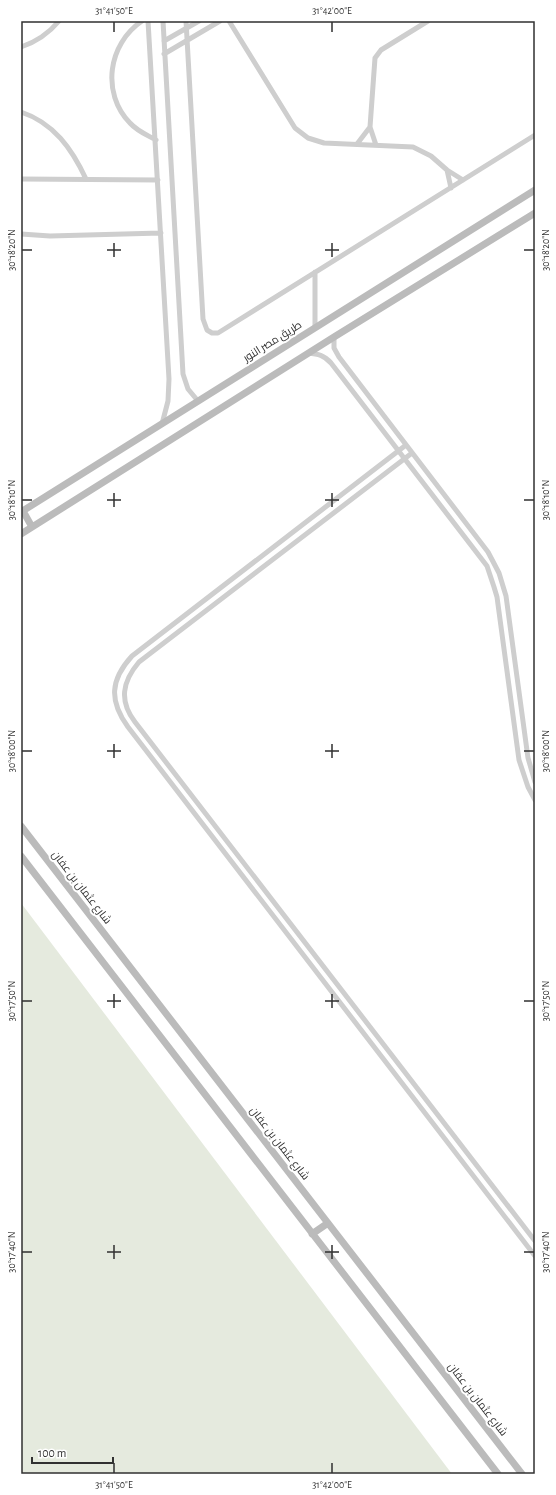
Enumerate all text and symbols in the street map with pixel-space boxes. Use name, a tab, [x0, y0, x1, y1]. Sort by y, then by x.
text: 31°41'50"E	[95, 6, 133, 16]
text: 31°42'00"E	[312, 6, 352, 16]
text: 30°18'20"N	[7, 229, 17, 271]
text: 30°18'20"N	[541, 229, 551, 271]
street label: طريق مصر النور	[240, 319, 304, 365]
text: 30°18'10"N	[7, 480, 17, 520]
text: 30°18'10"N	[541, 480, 551, 520]
text: 30°18'00"N	[7, 730, 17, 772]
text: 30°18'00"N	[541, 730, 551, 772]
street label: شارع عثمان بن عفان	[48, 849, 113, 927]
text: 30°17'50"N	[7, 981, 17, 1021]
text: 30°17'50"N	[541, 981, 551, 1021]
street label: شارع عثمان بن عفان	[246, 1105, 311, 1183]
text: 30°17'40"N	[7, 1231, 17, 1273]
text: 30°17'40"N	[541, 1231, 551, 1273]
street label: شارع عثمان بن عفان	[444, 1361, 509, 1439]
scale bar	[32, 1439, 113, 1465]
text: 100 m	[38, 1447, 66, 1459]
text: 31°41'50"E	[95, 1480, 133, 1490]
text: 31°42'00"E	[312, 1480, 352, 1490]

